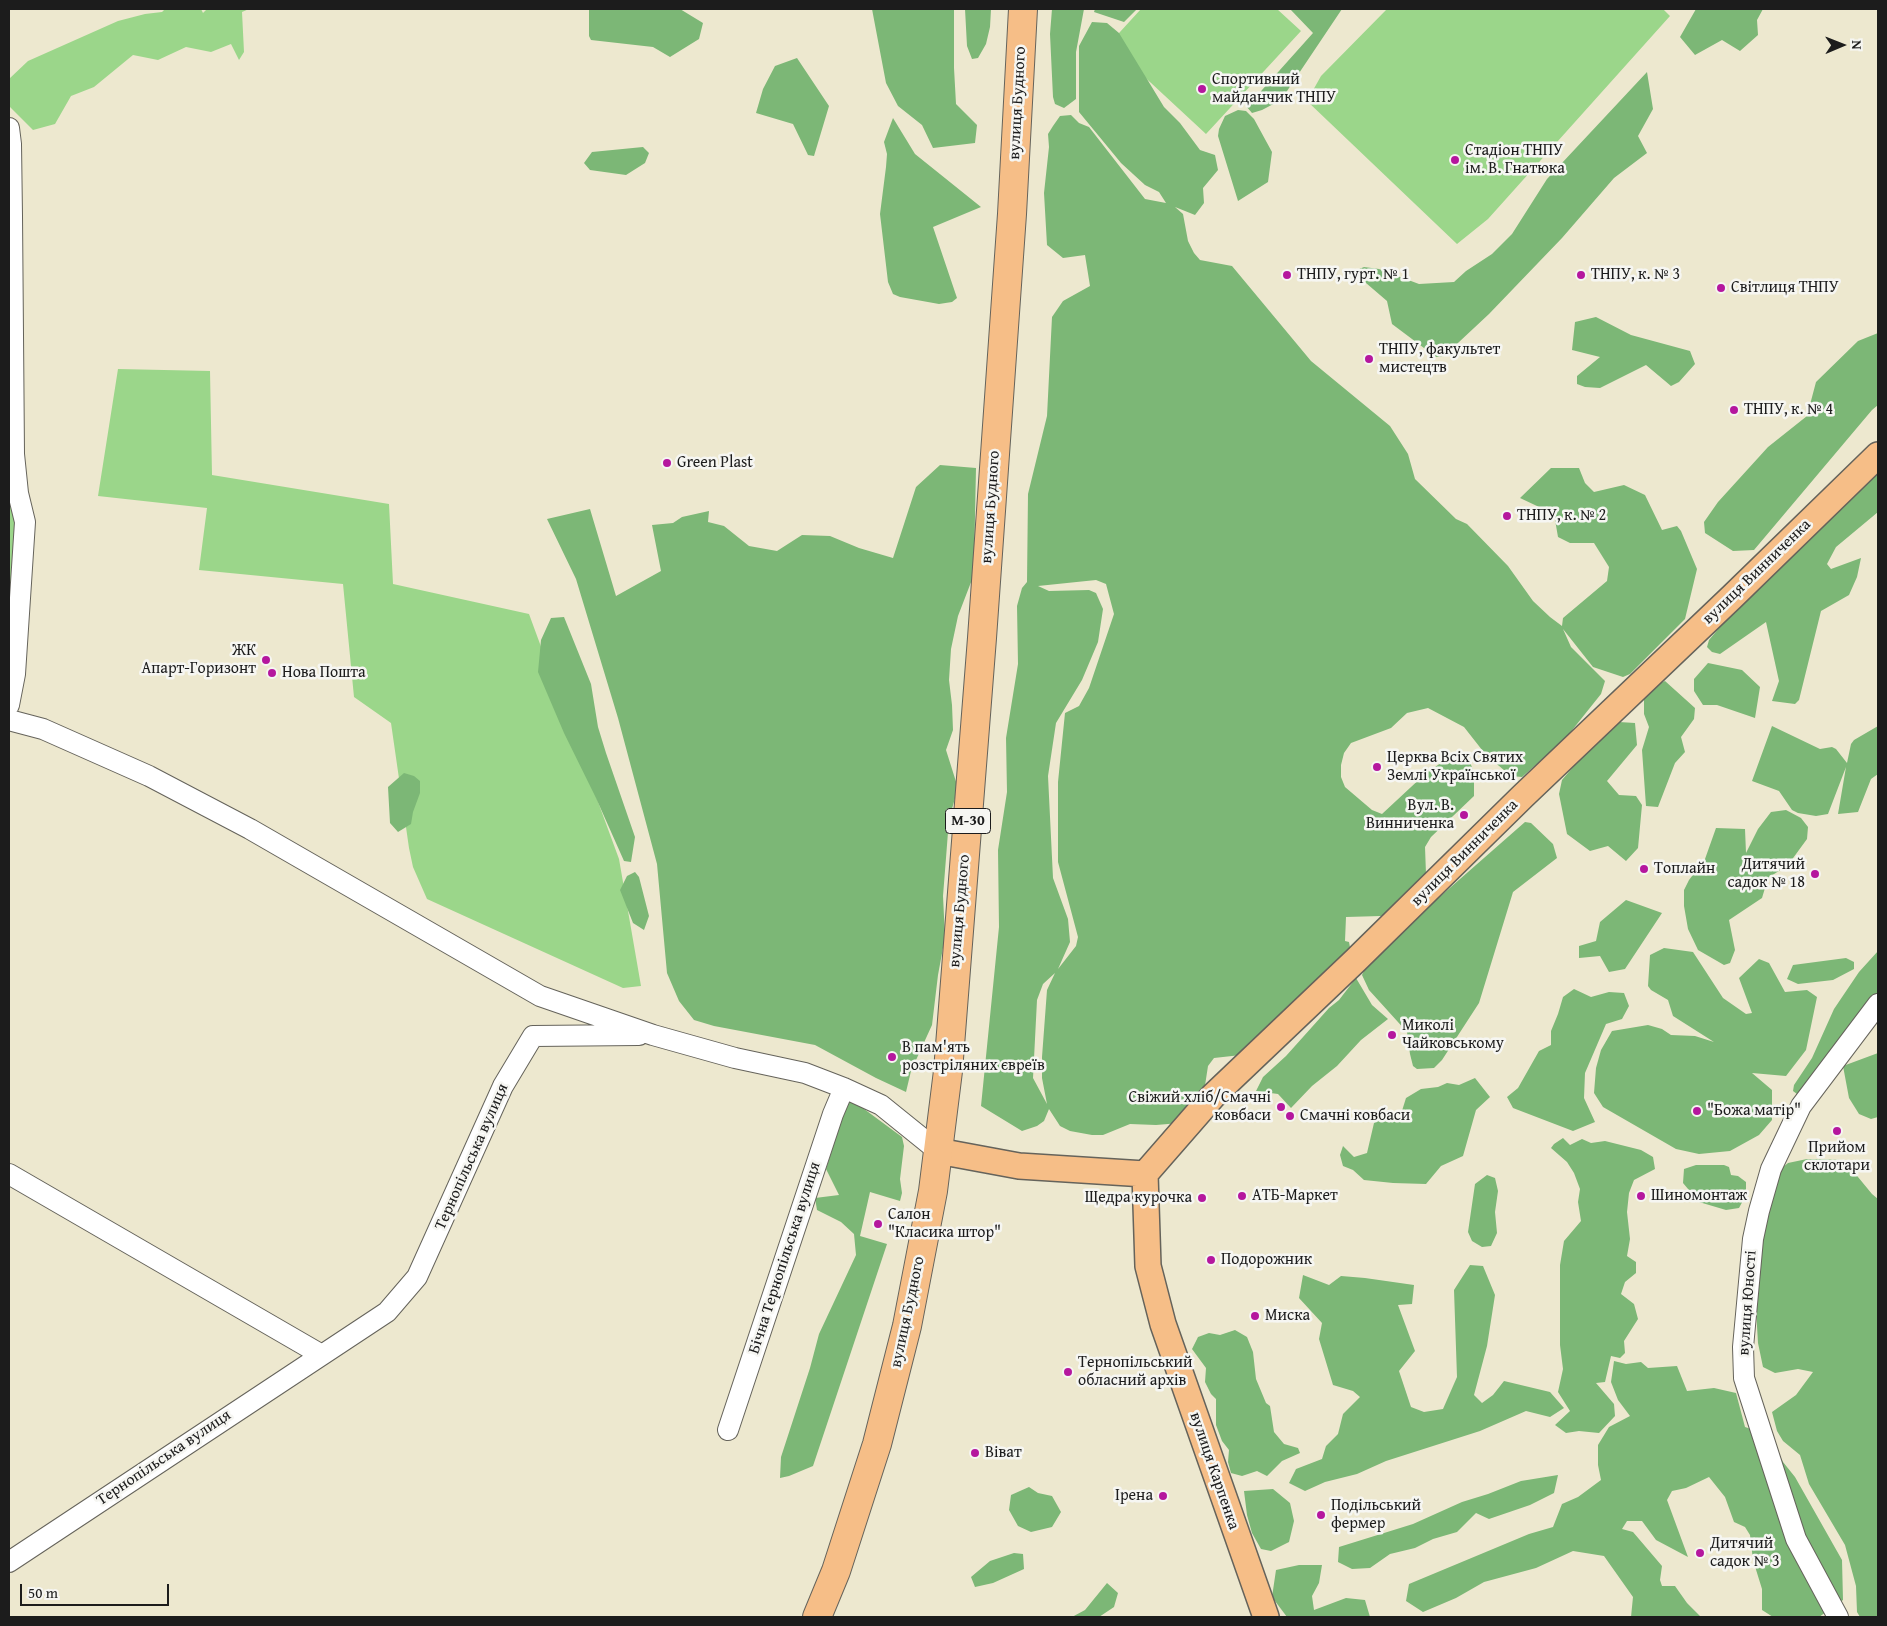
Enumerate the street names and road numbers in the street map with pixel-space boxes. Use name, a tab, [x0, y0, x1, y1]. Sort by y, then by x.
street label: вулиця Будного	[1005, 46, 1031, 160]
street label: вулиця Будного	[977, 450, 1005, 564]
street label: вулиця Винниченка	[1699, 515, 1815, 629]
street label: вулиця Винниченка	[1408, 796, 1522, 910]
road number: М-30	[946, 808, 990, 834]
street label: вулиця Будного	[945, 854, 975, 968]
street label: Тернопільська вулиця	[431, 1081, 513, 1233]
street label: Бічна Тернопільська вулиця	[745, 1160, 825, 1356]
street label: вулиця Юності	[1735, 1250, 1761, 1356]
street label: вулиця Будного	[887, 1255, 929, 1369]
street label: Тернопільська вулиця	[93, 1406, 235, 1510]
street label: вулиця Карпенка	[1185, 1410, 1243, 1532]

